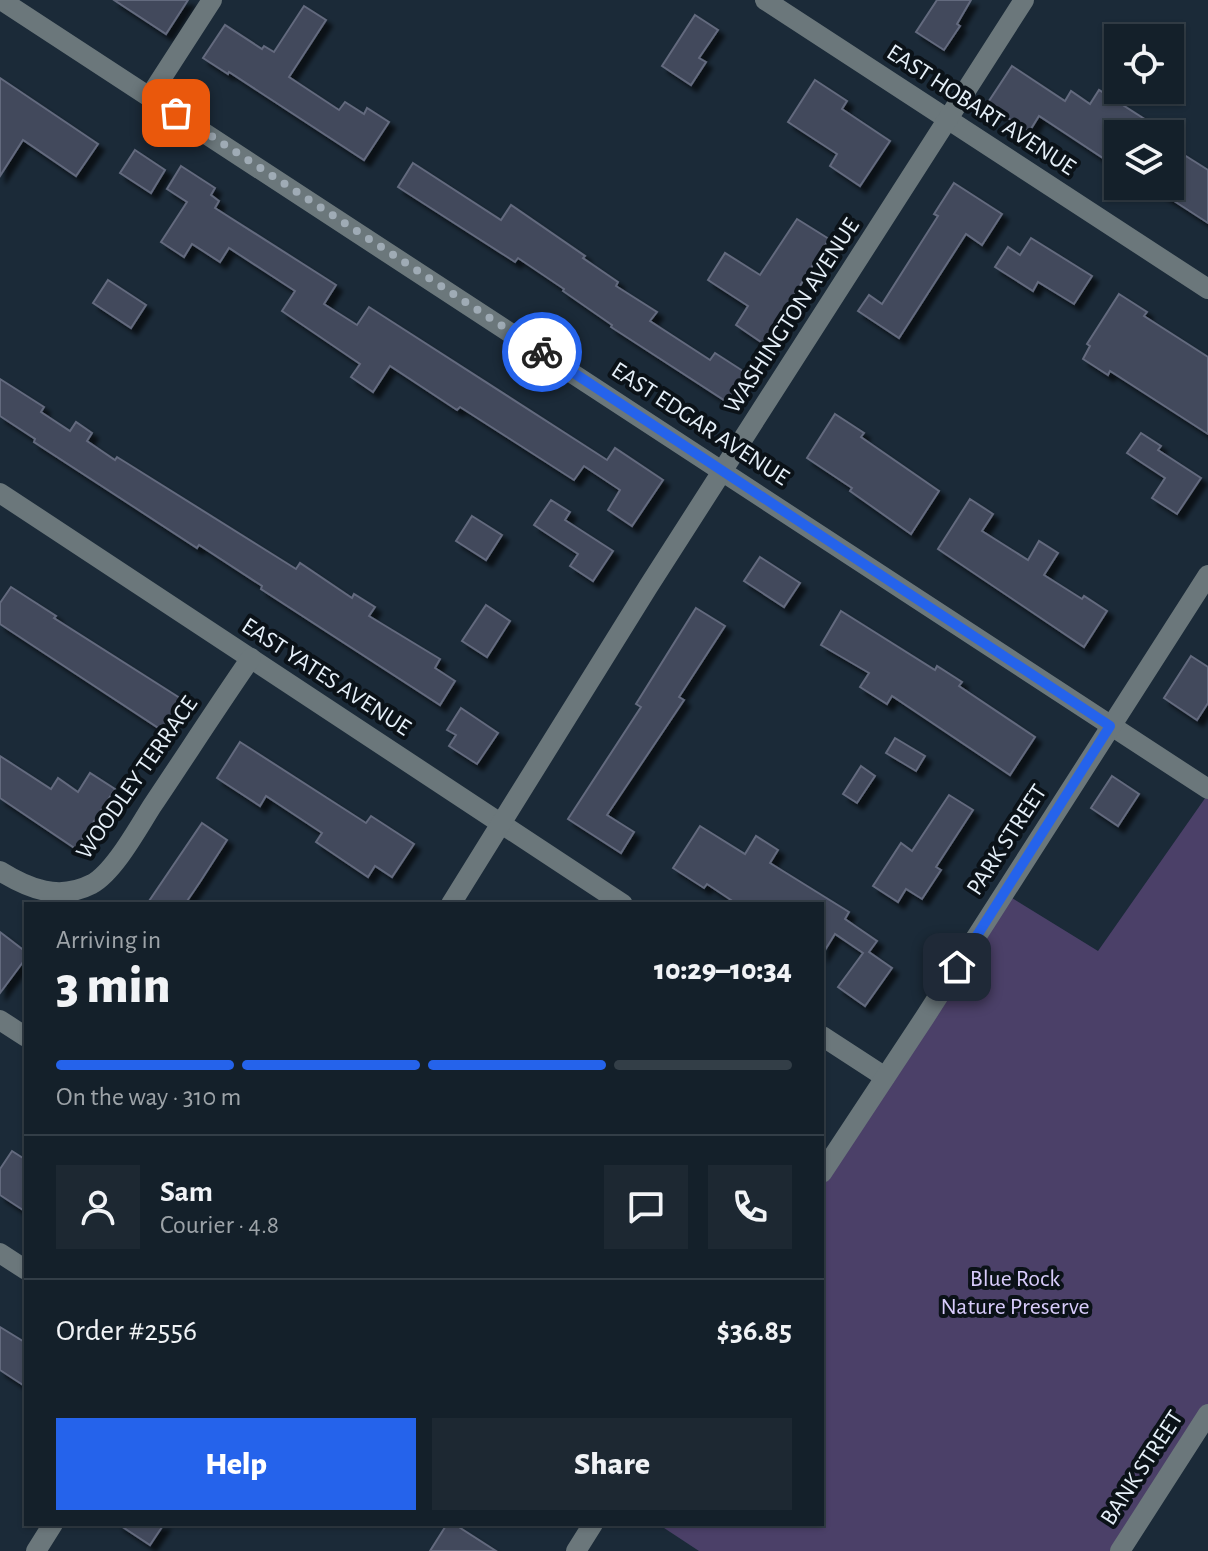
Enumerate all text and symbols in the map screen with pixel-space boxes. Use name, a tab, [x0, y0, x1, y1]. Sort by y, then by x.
map controls	[1104, 24, 1184, 200]
button: locate	[1104, 24, 1184, 104]
street label: EAST HOBART AVENUE	[882, 40, 1080, 180]
pin	[142, 79, 210, 147]
icon: bag	[154, 91, 198, 135]
button: layers	[1104, 120, 1184, 200]
street label: WASHINGTON AVENUE	[720, 214, 864, 418]
courier	[502, 312, 582, 392]
icon: bike	[520, 330, 564, 374]
street label: EAST EDGAR AVENUE	[607, 358, 793, 490]
street label: EAST YATES AVENUE	[237, 613, 415, 741]
street label: WOODLEY TERRACE	[72, 692, 202, 864]
street label: PARK STREET	[962, 780, 1052, 900]
text: Arriving in	[56, 927, 161, 953]
pin	[923, 933, 991, 1001]
icon: home	[935, 945, 979, 989]
text: 10:29–10:34	[654, 955, 792, 985]
text: 3 min	[56, 960, 170, 1012]
text: On the way · 310 m	[56, 1084, 241, 1110]
button: person	[56, 1165, 140, 1249]
button: chat	[604, 1165, 688, 1249]
button: phone	[708, 1165, 792, 1249]
text: Sam	[160, 1177, 213, 1207]
text: Courier · 4.8	[160, 1212, 279, 1238]
park label: Blue Rock Nature Preserve	[940, 1267, 1090, 1319]
text: Order #2556	[56, 1316, 197, 1346]
text: $36.85	[716, 1316, 792, 1346]
street label: BANK STREET	[1096, 1406, 1188, 1530]
button: Help	[56, 1418, 416, 1510]
button: Share	[432, 1418, 792, 1510]

